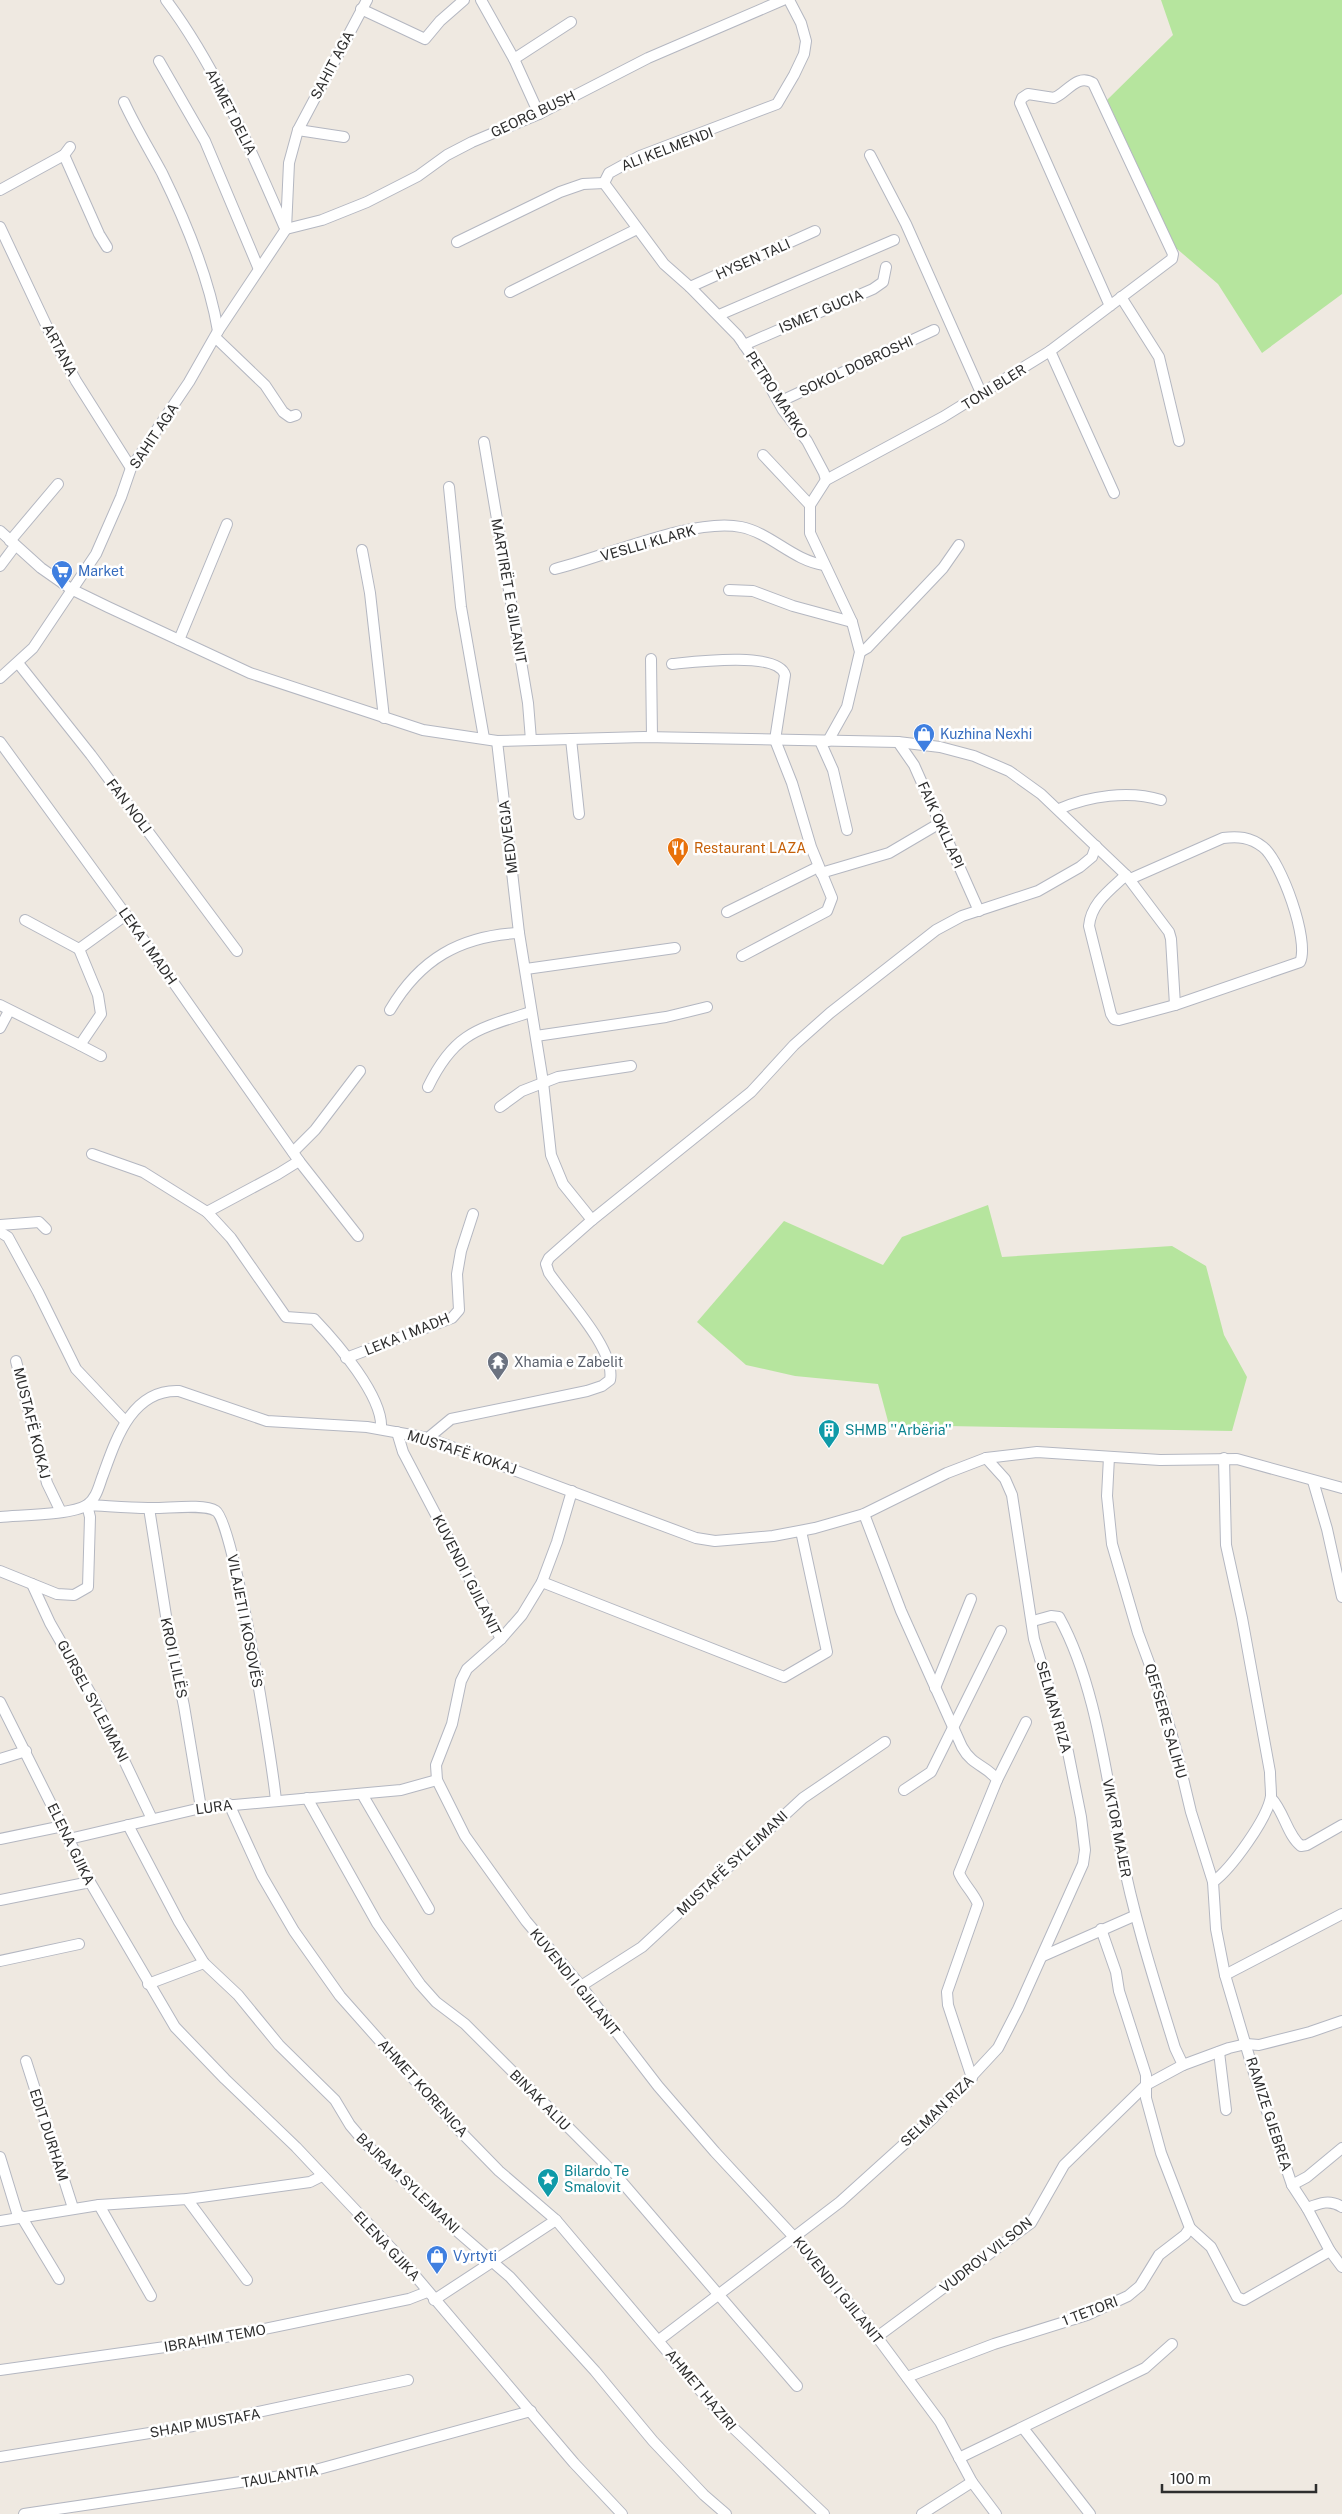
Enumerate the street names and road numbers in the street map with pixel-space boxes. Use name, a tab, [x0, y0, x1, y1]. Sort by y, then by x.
street label: SAHIT AGA	[307, 28, 357, 102]
street label: AHMET DELIA	[202, 66, 260, 158]
street label: GEORG BUSH	[488, 87, 578, 141]
street label: ALI KELMENDI	[619, 124, 715, 174]
street label: HYSEN TALI	[713, 235, 793, 283]
street label: ISMET GUCIA	[776, 286, 866, 336]
street label: ARTANA	[40, 321, 80, 379]
street label: SOKOL DOBROSHI	[796, 333, 916, 399]
street label: PETRO MARKO	[743, 348, 811, 442]
street label: TONI BLER	[959, 361, 1029, 413]
street label: SAHIT AGA	[126, 400, 182, 472]
street label: MARTIRËT E GJILANIT	[488, 517, 532, 665]
street label: VESLLI KLARK	[599, 522, 698, 564]
street label: FAN NOLI	[103, 776, 155, 836]
street label: FAIK OKLLAPI	[915, 779, 967, 871]
street label: MEDVEGJA	[496, 799, 520, 875]
street label: LEKA I MADH	[116, 905, 180, 987]
street label: LEKA I MADH	[362, 1310, 452, 1358]
street label: MUSTAFË KOKAJ	[10, 1365, 55, 1480]
street label: MUSTAFË KOKAJ	[405, 1425, 519, 1477]
street label: KUVENDI I GJILANIT	[430, 1512, 504, 1638]
street label: VILAJETI I KOSOVËS	[224, 1552, 268, 1689]
street label: KROI I LILËS	[158, 1616, 192, 1700]
street label: GURSEL SYLEJMANI	[54, 1637, 132, 1765]
street label: SELMAN RIZA	[1033, 1659, 1075, 1755]
street label: QEFSERE SALIHU	[1142, 1662, 1190, 1780]
street label: VIKTOR MAJER	[1100, 1777, 1134, 1879]
street label: LURA	[195, 1796, 234, 1817]
street label: ELENA GJIKA	[44, 1801, 98, 1888]
street label: MUSTAFË SYLEJMANI	[672, 1806, 791, 1918]
street label: KUVENDI I GJILANIT	[527, 1925, 623, 2039]
street label: AHMET KORENICA	[375, 2036, 471, 2140]
street label: RAMIZE GJEBREA	[1243, 2055, 1295, 2173]
street label: BINAK ALIU	[507, 2067, 573, 2133]
street label: SELMAN RIZA	[897, 2072, 977, 2150]
street label: EDIT DURHAM	[27, 2087, 71, 2183]
street label: BAJRAM SYLEJMANI	[353, 2130, 463, 2236]
street label: ELENA GJIKA	[351, 2208, 423, 2284]
street label: VUDROV VILSON	[937, 2214, 1035, 2296]
street label: KUVENDI I GJILANIT	[790, 2233, 886, 2347]
street label: 1 TETORI	[1060, 2293, 1120, 2329]
street label: IBRAHIM TEMO	[163, 2321, 267, 2355]
street label: AHMET HAZIRI	[662, 2346, 740, 2434]
street label: SHAIP MUSTAFA	[149, 2405, 262, 2441]
street label: TAULANTIA	[241, 2461, 320, 2491]

